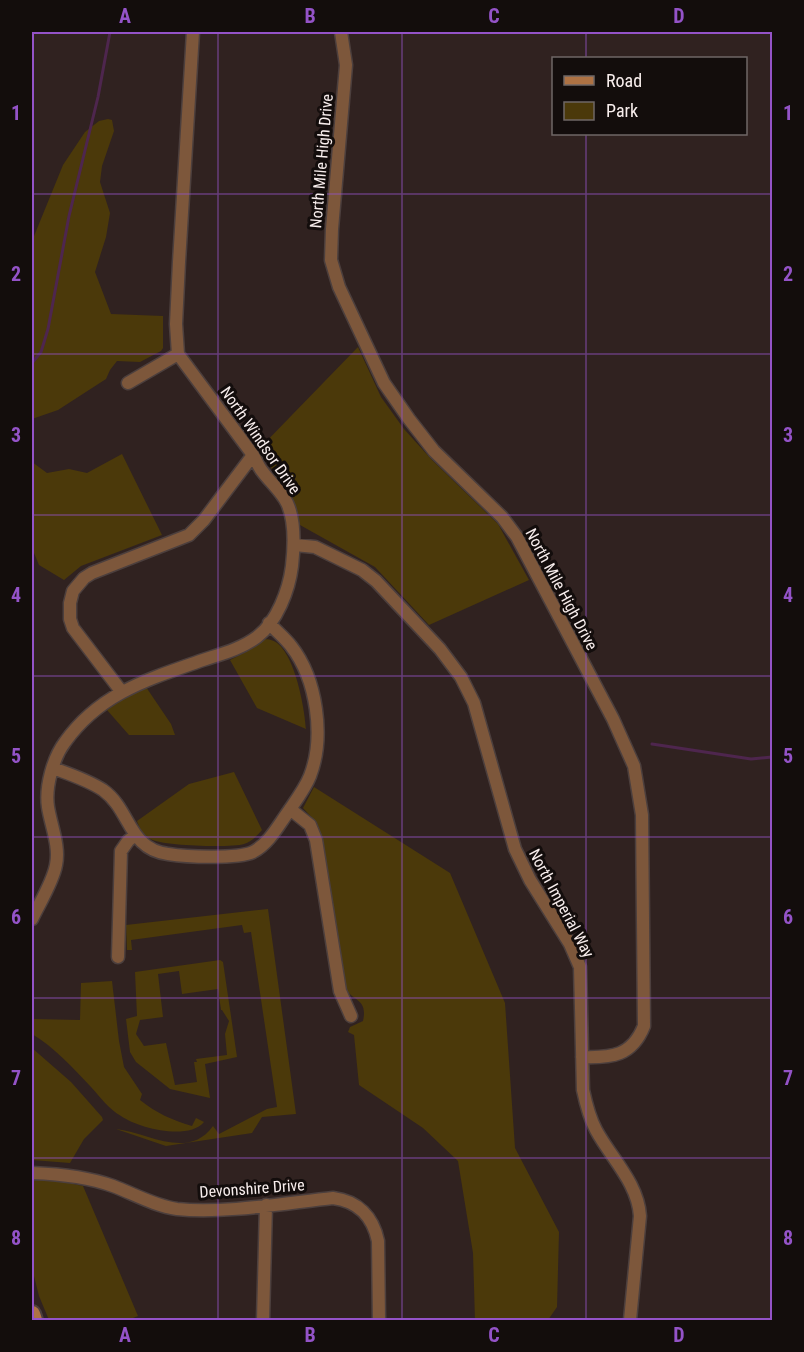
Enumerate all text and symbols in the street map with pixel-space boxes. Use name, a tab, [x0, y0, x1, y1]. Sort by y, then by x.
text: A	[119, 4, 131, 28]
text: B	[304, 4, 316, 28]
text: C	[488, 4, 500, 28]
text: D	[673, 4, 685, 28]
legend	[552, 57, 747, 135]
text: Road	[606, 70, 642, 91]
street label: North Mile High Drive	[306, 93, 337, 229]
text: Park	[606, 100, 638, 121]
text: 1	[11, 101, 21, 125]
text: 1	[783, 101, 793, 125]
text: 2	[11, 262, 21, 286]
text: 2	[783, 262, 793, 286]
street label: North Windsor Drive	[216, 383, 305, 498]
text: 3	[11, 423, 21, 447]
text: 3	[783, 423, 793, 447]
street label: North Mile High Drive	[522, 525, 602, 653]
text: 4	[11, 583, 21, 607]
text: 4	[783, 583, 793, 607]
text: 5	[11, 744, 21, 768]
text: 5	[783, 744, 793, 768]
street label: North Imperial Way	[525, 846, 598, 961]
text: 6	[11, 905, 21, 929]
text: 6	[783, 905, 793, 929]
text: 7	[11, 1066, 21, 1090]
text: 7	[783, 1066, 793, 1090]
street label: Devonshire Drive	[199, 1175, 305, 1202]
text: 8	[11, 1226, 21, 1250]
text: 8	[783, 1226, 793, 1250]
text: A	[119, 1323, 131, 1347]
text: B	[304, 1323, 316, 1347]
text: C	[488, 1323, 500, 1347]
text: D	[673, 1323, 685, 1347]

